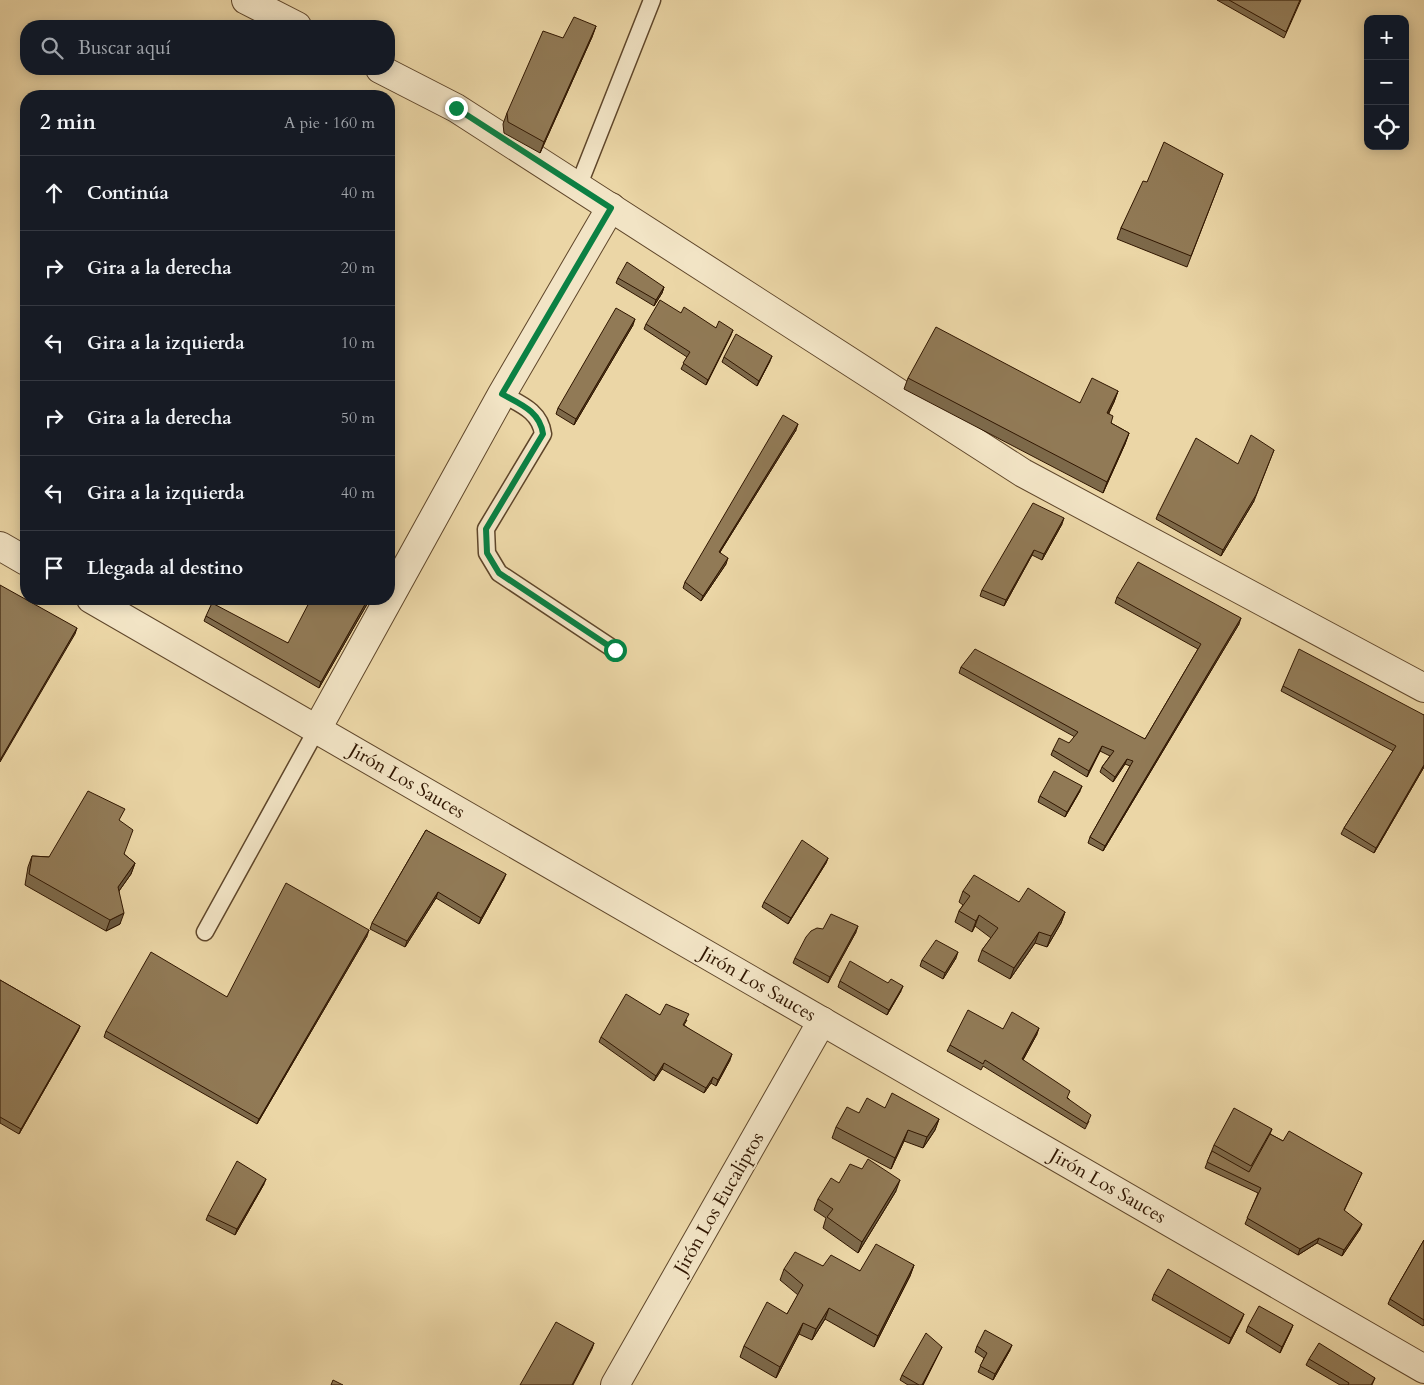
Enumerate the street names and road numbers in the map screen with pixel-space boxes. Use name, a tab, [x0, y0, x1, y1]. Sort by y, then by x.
street label: Jirón Los Sauces	[342, 736, 470, 825]
street label: Jirón Los Sauces	[693, 939, 821, 1028]
street label: Jirón Los Eucaliptos	[666, 1127, 770, 1281]
street label: Jirón Los Sauces	[1043, 1141, 1171, 1230]

